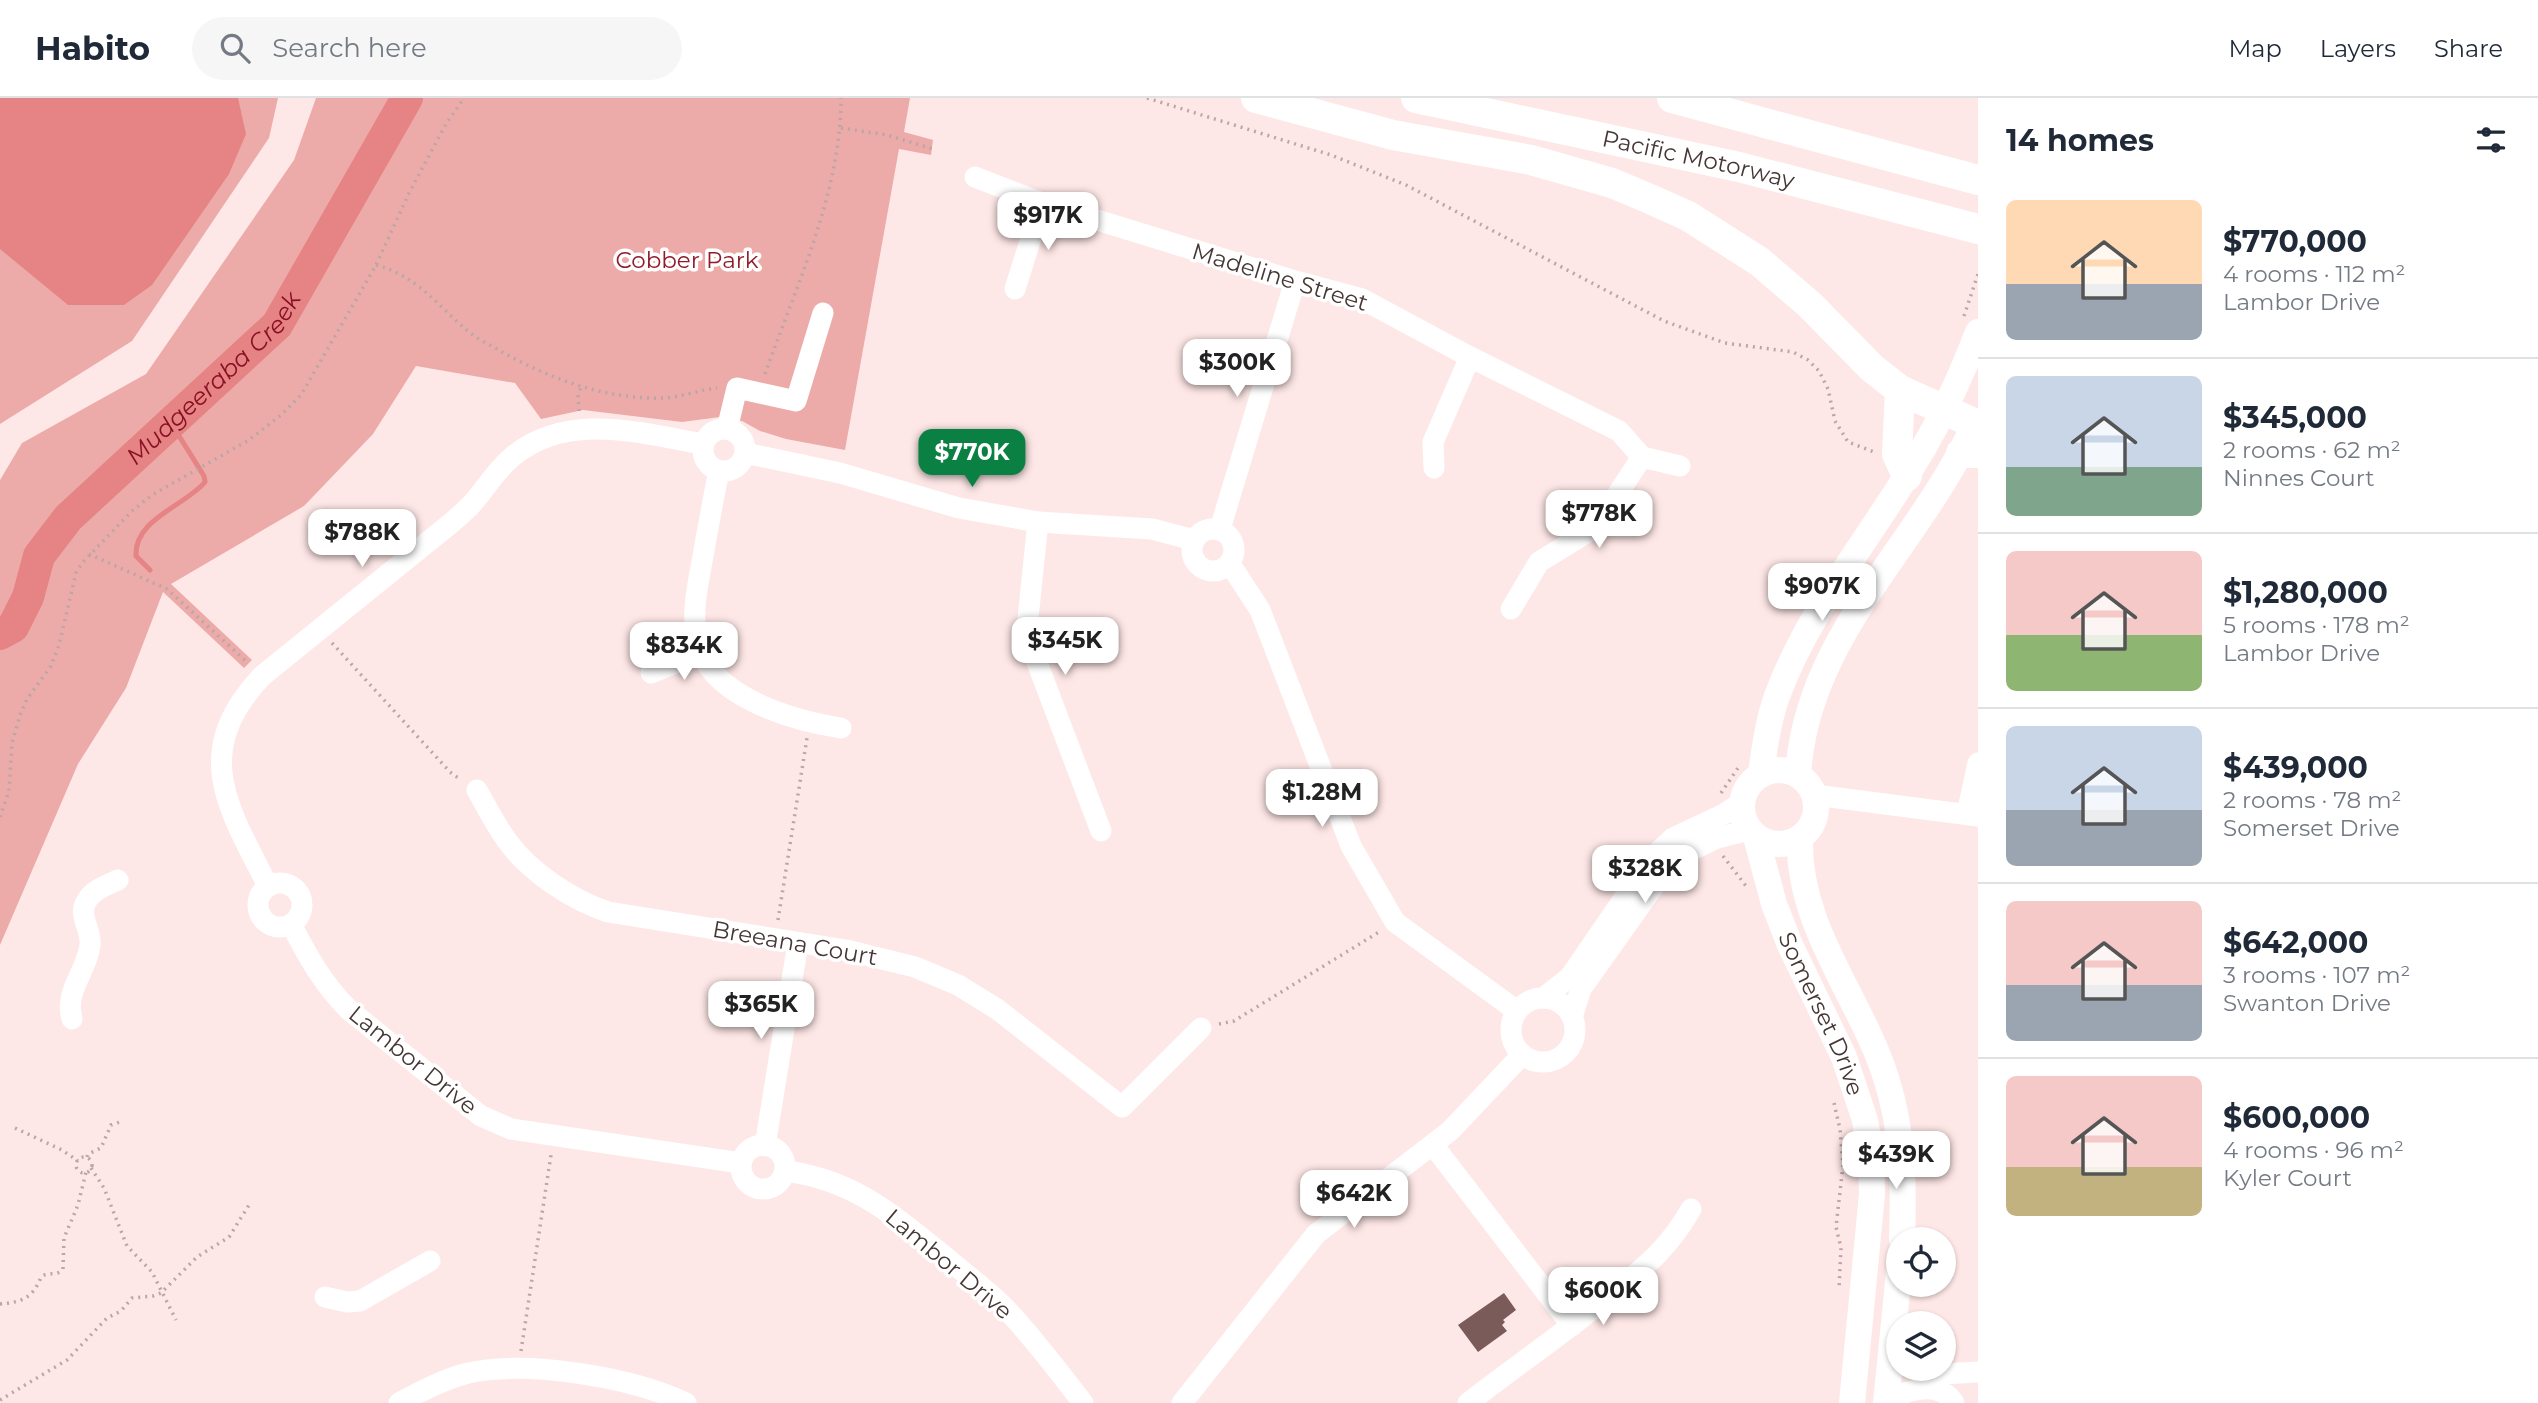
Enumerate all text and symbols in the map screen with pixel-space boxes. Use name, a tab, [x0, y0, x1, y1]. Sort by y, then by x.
search box	[192, 17, 682, 80]
text: Habito	[35, 28, 150, 68]
icon: search	[216, 29, 254, 67]
text: Search here	[272, 32, 427, 64]
text: Map	[2228, 34, 2282, 63]
text: Layers	[2320, 34, 2396, 63]
text: Share	[2434, 34, 2503, 63]
icon: filters	[2472, 121, 2510, 159]
text: 14 homes	[2006, 122, 2154, 159]
street label: Pacific Motorway	[1600, 124, 1798, 195]
pin: $917K	[999, 192, 1097, 252]
text: $917K	[1013, 201, 1083, 229]
text: $770,000	[2223, 223, 2367, 260]
icon: home	[2062, 228, 2146, 312]
street label: Madeline Street	[1189, 237, 1371, 317]
park label: Cobber Park	[615, 246, 759, 274]
text: 4 rooms · 112 m²	[2223, 260, 2405, 288]
water label: Mudgeeraba Creek	[120, 285, 308, 471]
text: Lambor Drive	[2223, 288, 2380, 316]
pin: $300K	[1188, 340, 1286, 399]
text: $300K	[1199, 348, 1275, 376]
text: $345,000	[2223, 399, 2367, 436]
icon: home	[2062, 404, 2146, 488]
pin: $770K	[923, 430, 1021, 489]
text: 2 rooms · 62 m²	[2223, 436, 2401, 464]
text: $770K	[934, 438, 1010, 466]
text: Ninnes Court	[2223, 464, 2375, 492]
pin: $778K	[1550, 490, 1648, 550]
text: $778K	[1562, 499, 1636, 527]
pin: $788K	[313, 510, 411, 569]
text: $788K	[324, 518, 400, 546]
pin: $907K	[1773, 564, 1871, 623]
text: $907K	[1784, 572, 1860, 600]
text: $1,280,000	[2223, 574, 2388, 611]
icon: home	[2062, 579, 2146, 663]
text: 5 rooms · 178 m²	[2223, 611, 2410, 639]
pin: $345K	[1016, 618, 1114, 677]
pin: $834K	[635, 622, 733, 682]
text: $345K	[1028, 626, 1102, 654]
text: $834K	[646, 631, 722, 659]
text: Lambor Drive	[2223, 639, 2380, 667]
text: $439,000	[2223, 749, 2368, 786]
icon: home	[2062, 754, 2146, 838]
pin: $1.28M	[1265, 770, 1379, 829]
text: $1.28M	[1282, 778, 1362, 806]
text: 2 rooms · 78 m²	[2223, 786, 2401, 814]
text: Somerset Drive	[2223, 814, 2400, 842]
pin: $328K	[1596, 846, 1694, 905]
text: $328K	[1608, 854, 1682, 882]
street label: Breeana Court	[710, 915, 880, 971]
text: $642,000	[2223, 924, 2369, 961]
street label: Somerset Drive	[1772, 928, 1870, 1099]
icon: home	[2062, 929, 2146, 1013]
text: 3 rooms · 107 m²	[2223, 961, 2410, 989]
pin: $365K	[712, 982, 810, 1041]
text: Swanton Drive	[2223, 989, 2391, 1017]
text: $365K	[724, 990, 798, 1018]
street label: Lambor Drive	[343, 1000, 483, 1120]
text: $600,000	[2223, 1099, 2370, 1136]
icon: home	[2062, 1104, 2146, 1188]
pin: $439K	[1847, 1132, 1945, 1191]
text: 4 rooms · 96 m²	[2223, 1136, 2404, 1164]
text: $439K	[1858, 1140, 1934, 1168]
text: Kyler Court	[2223, 1164, 2352, 1192]
pin: $642K	[1305, 1170, 1403, 1230]
text: $642K	[1316, 1179, 1392, 1207]
street label: Lambor Drive	[880, 1203, 1018, 1325]
map controls	[1886, 1227, 1956, 1381]
button: locate	[1886, 1227, 1956, 1297]
pin: $600K	[1554, 1268, 1652, 1327]
text: $600K	[1564, 1276, 1642, 1304]
button: layers	[1886, 1311, 1956, 1381]

